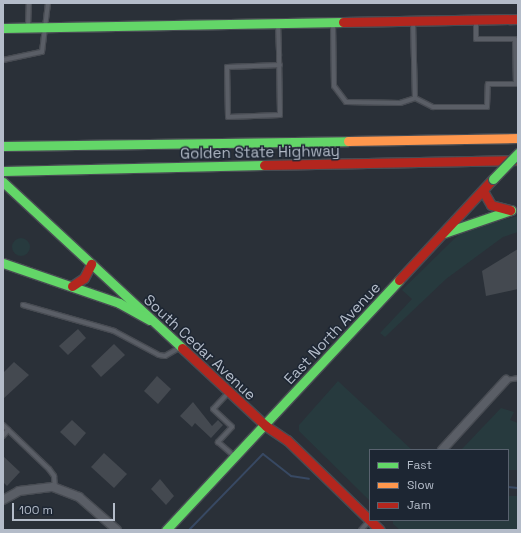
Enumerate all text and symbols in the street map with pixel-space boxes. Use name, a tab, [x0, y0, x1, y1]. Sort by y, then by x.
street label: Golden State Highway	[180, 142, 340, 162]
street label: East North Avenue	[280, 278, 384, 388]
street label: South Cedar Avenue	[140, 290, 260, 404]
legend	[369, 449, 509, 521]
text: Fast	[407, 457, 432, 473]
text: Slow	[407, 477, 434, 493]
scale bar	[14, 495, 117, 521]
text: Jam	[407, 497, 431, 513]
text: 100 m	[19, 502, 53, 518]

